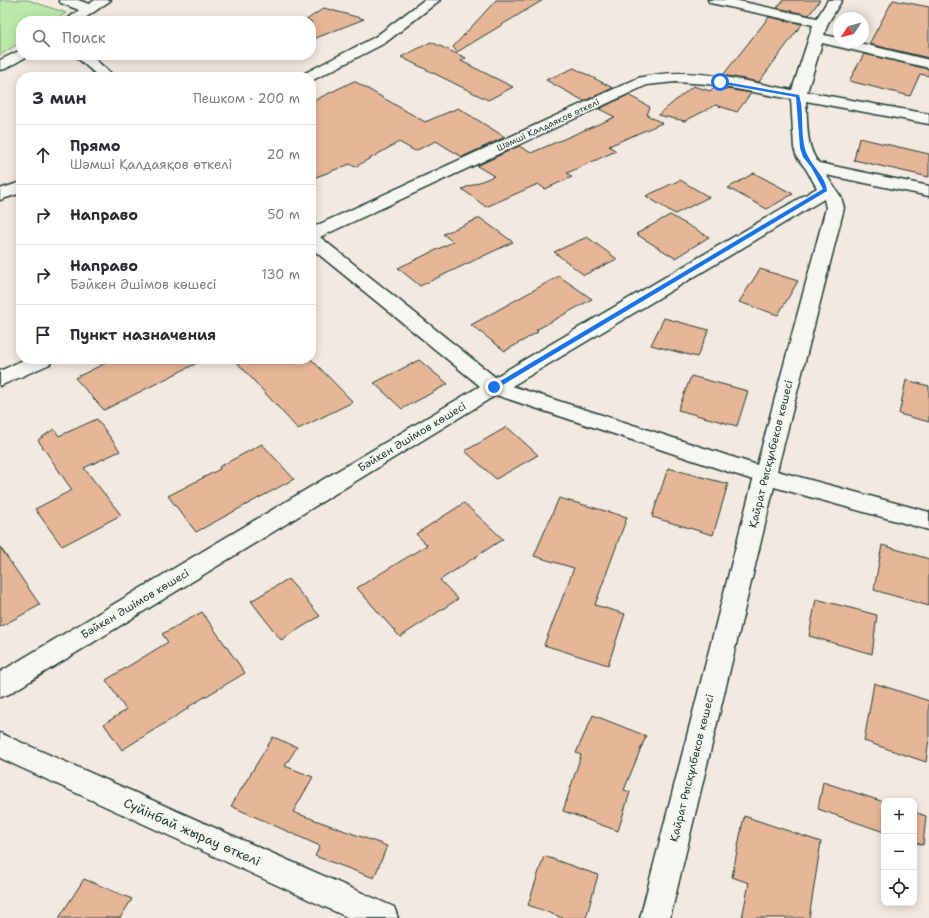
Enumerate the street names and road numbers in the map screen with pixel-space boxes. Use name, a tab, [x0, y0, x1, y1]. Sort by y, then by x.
street label: Шәмші Қалдаяқов өткелі	[495, 96, 601, 154]
street label: Қайрат Рысқұлбеков көшесі	[745, 379, 797, 529]
street label: Бәйкен Әшімов көшесі	[355, 399, 469, 475]
street label: Бәйкен Әшімов көшесі	[78, 566, 192, 642]
street label: Қайрат Рысқұлбеков көшесі	[666, 693, 718, 843]
street label: Сүйінбай жырау өткелі	[121, 794, 263, 870]

